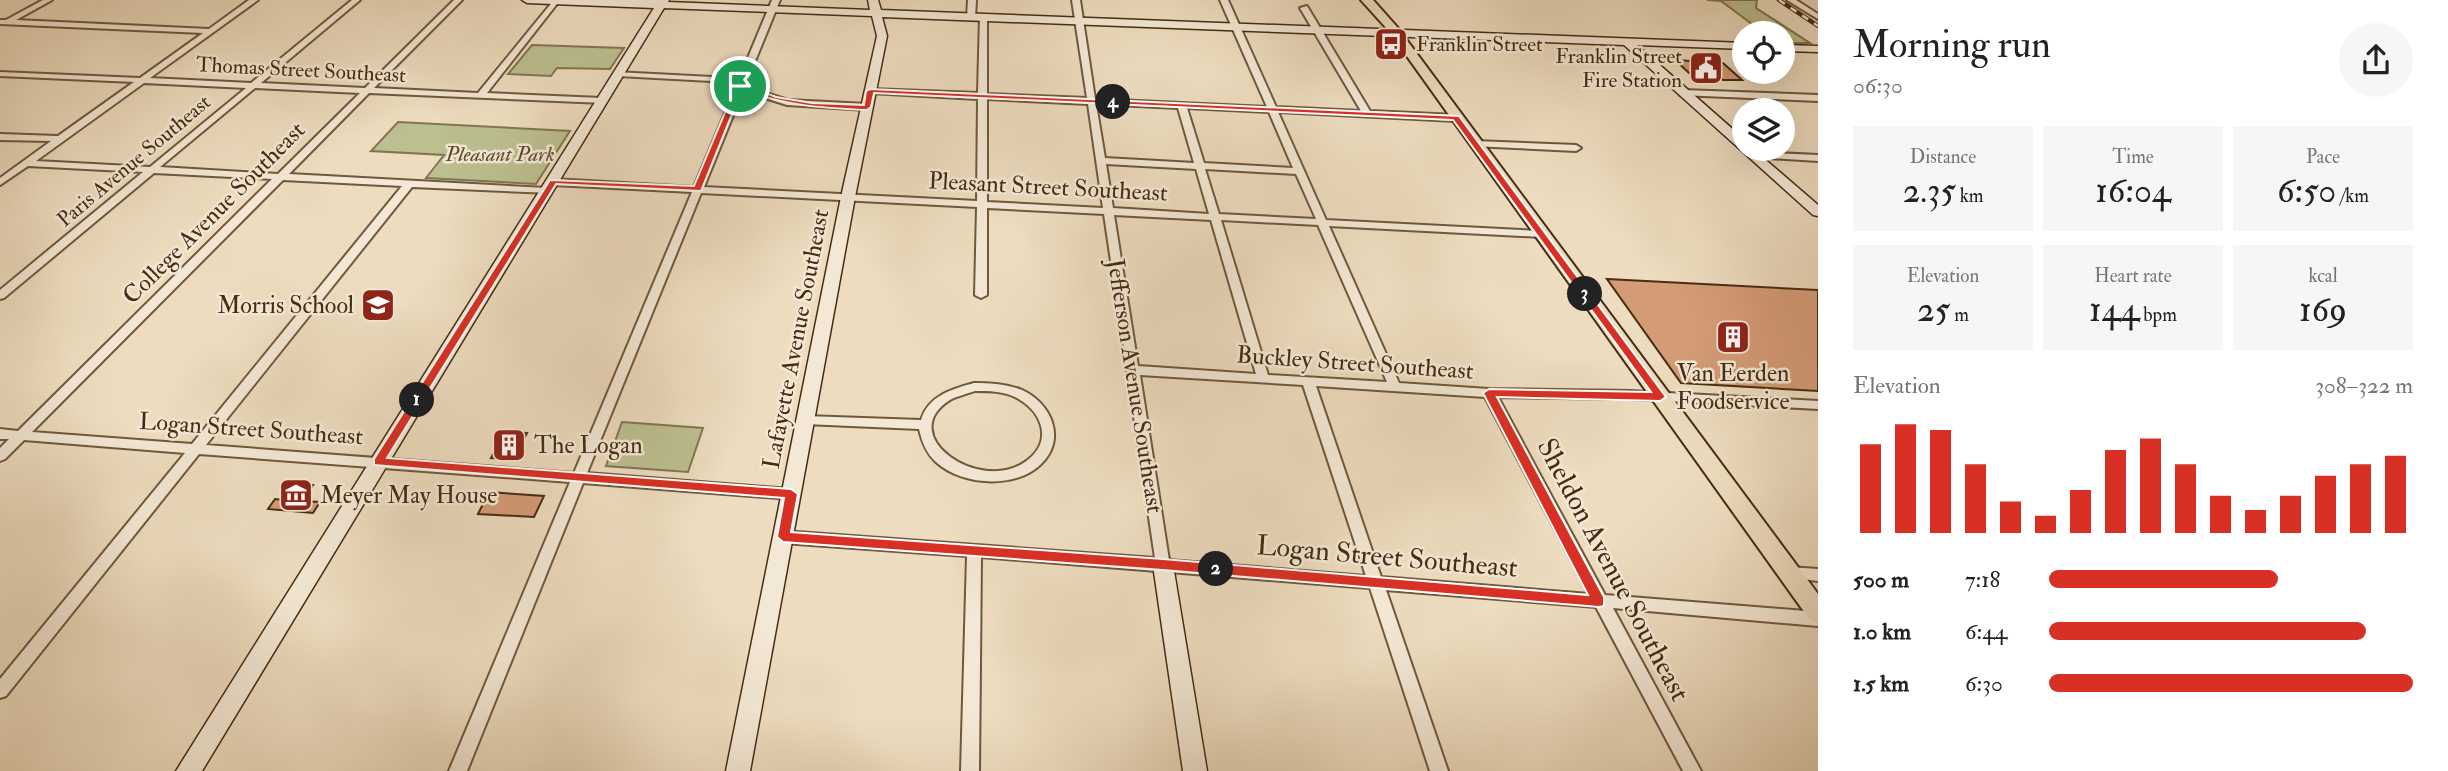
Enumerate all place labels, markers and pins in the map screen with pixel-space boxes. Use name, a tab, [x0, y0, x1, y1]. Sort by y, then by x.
bus stop icon: Franklin Street	[1372, 25, 1410, 63]
place label: Franklin Street	[1416, 31, 1543, 58]
place label: Franklin Street Fire Station	[1555, 43, 1682, 94]
public building icon: Franklin Street Fire Station	[1687, 49, 1725, 87]
pin	[710, 56, 770, 116]
pin: 4	[1096, 84, 1130, 119]
pin: 3	[1568, 276, 1602, 312]
school or university icon: Morris School	[359, 286, 397, 324]
place label: Morris School	[217, 290, 354, 321]
building icon: Van Eerden Foodservice	[1714, 318, 1752, 356]
place label: Van Eerden Foodservice	[1676, 358, 1790, 417]
pin: 1	[400, 382, 434, 418]
building icon: The Logan	[490, 426, 528, 464]
place label: The Logan	[534, 430, 643, 461]
museum icon: Meyer May House	[277, 476, 315, 514]
place label: Meyer May House	[320, 480, 497, 511]
pin: 2	[1198, 552, 1234, 586]

